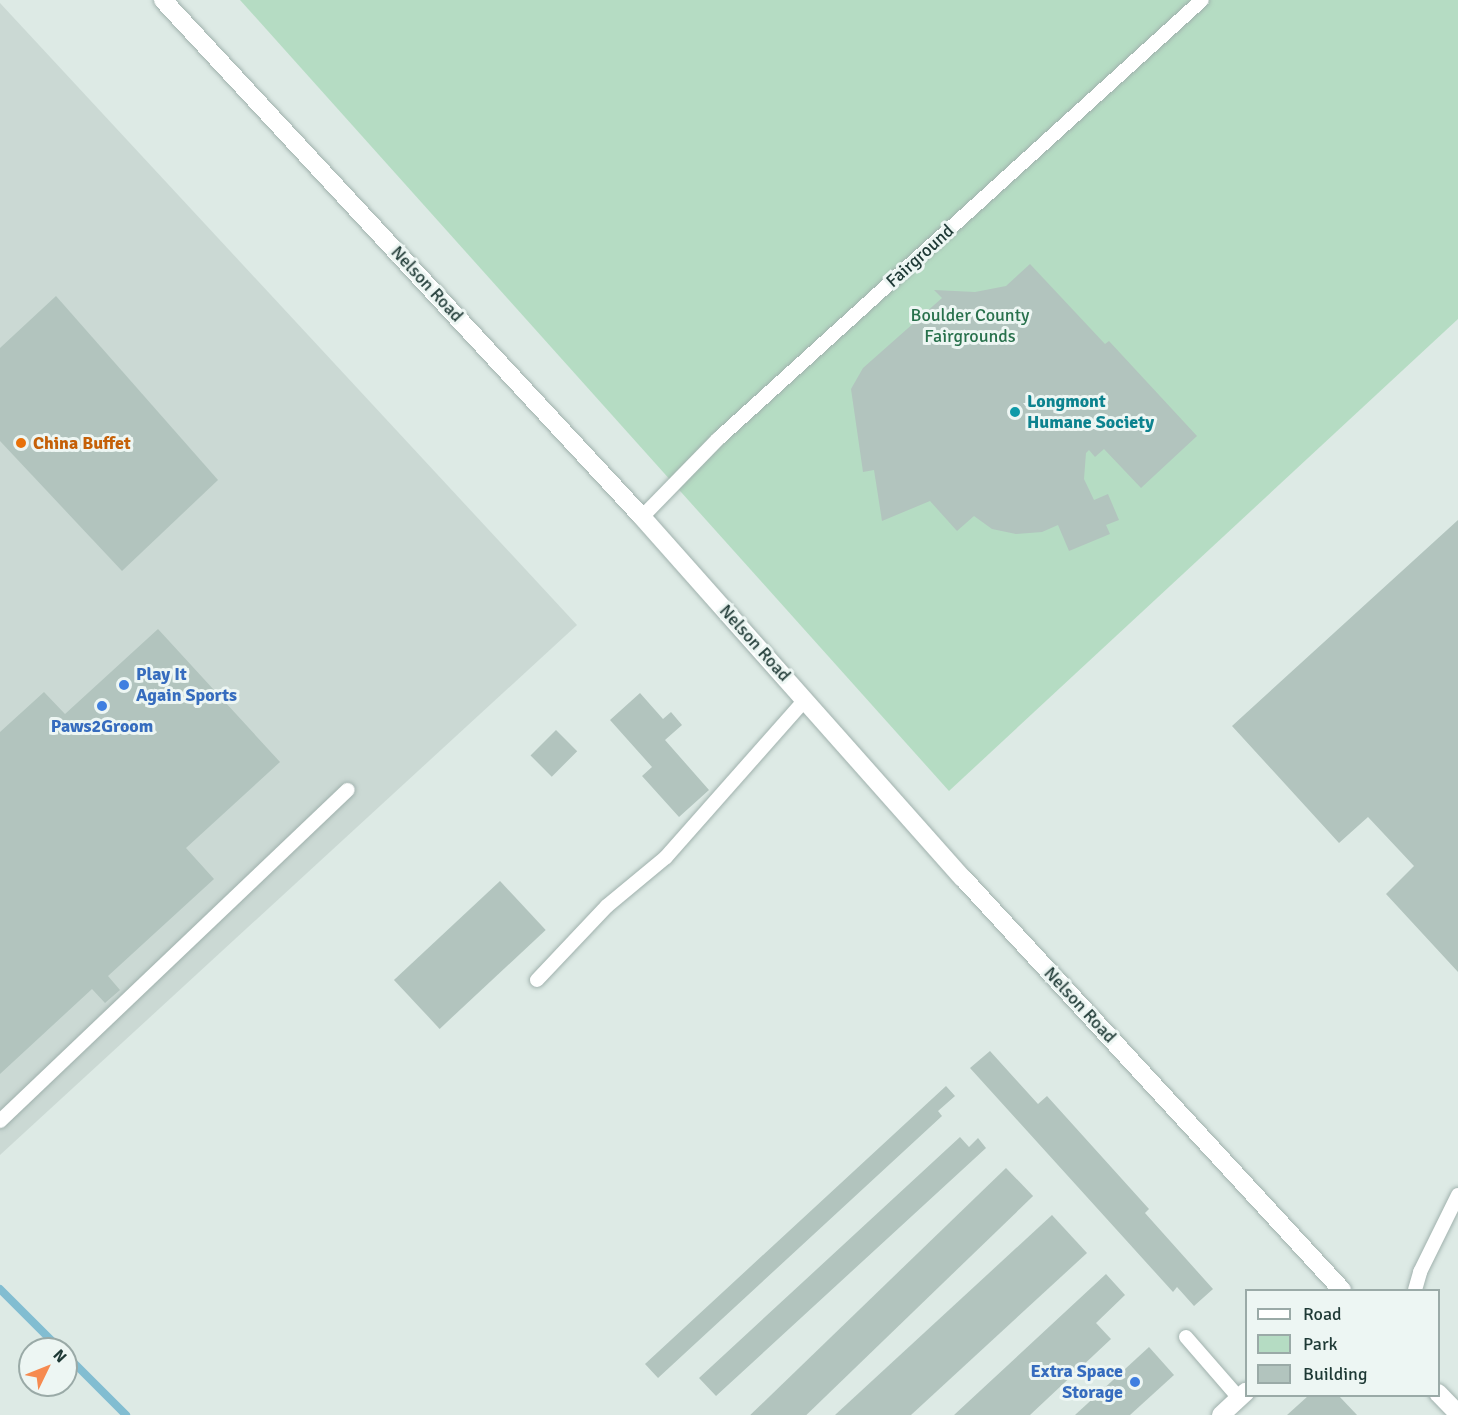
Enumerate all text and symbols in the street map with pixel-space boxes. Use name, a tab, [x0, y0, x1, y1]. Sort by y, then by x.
street label: Fairground	[882, 220, 958, 292]
street label: Nelson Road	[386, 242, 468, 326]
park label: Boulder County Fairgrounds	[911, 305, 1029, 348]
place label: Longmont Humane Society	[1027, 391, 1154, 434]
marker: Longmont Humane Society	[1008, 405, 1022, 419]
place label: China Buffet	[33, 432, 131, 454]
marker: China Buffet	[14, 436, 28, 450]
street label: Nelson Road	[715, 600, 795, 686]
place label: Play It Again Sports	[136, 664, 237, 706]
marker: Play It Again Sports	[117, 678, 131, 692]
marker: Paws2Groom	[95, 699, 109, 713]
place label: Paws2Groom	[51, 715, 153, 737]
street label: Nelson Road	[1039, 963, 1121, 1047]
legend	[1245, 1289, 1440, 1397]
text: Road	[1303, 1303, 1342, 1325]
text: Park	[1303, 1333, 1338, 1355]
north arrow	[18, 1337, 78, 1397]
text: N	[49, 1345, 71, 1367]
place label: Extra Space Storage	[1031, 1361, 1123, 1404]
text: Building	[1303, 1363, 1367, 1385]
marker: Extra Space Storage	[1128, 1375, 1142, 1389]

